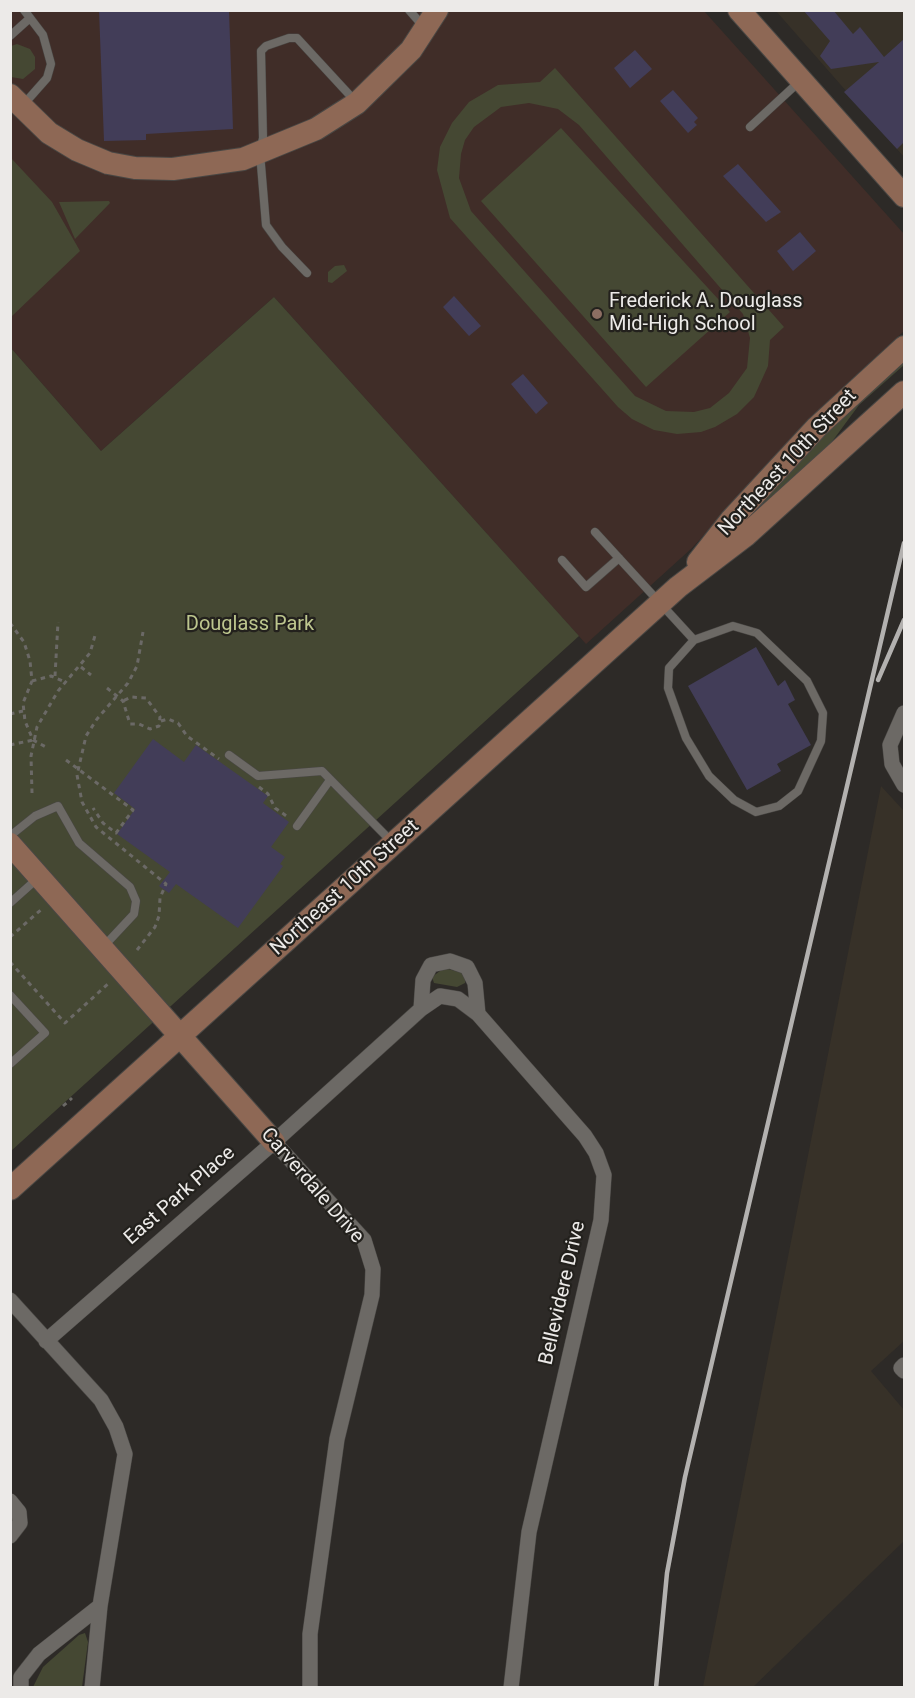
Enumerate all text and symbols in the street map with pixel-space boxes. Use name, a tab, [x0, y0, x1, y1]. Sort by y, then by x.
place label: Frederick A. Douglass Mid-High School	[609, 290, 803, 337]
marker: Frederick A. Douglass Mid-High School	[590, 307, 604, 321]
street label: Northeast 10th Street	[714, 385, 862, 541]
park label: Douglass Park	[186, 613, 314, 637]
street label: Northeast 10th Street	[266, 815, 424, 961]
street label: Carverdale Drive	[255, 1123, 369, 1249]
street label: East Park Place	[120, 1141, 240, 1251]
street label: Bellevidere Drive	[535, 1219, 591, 1367]

